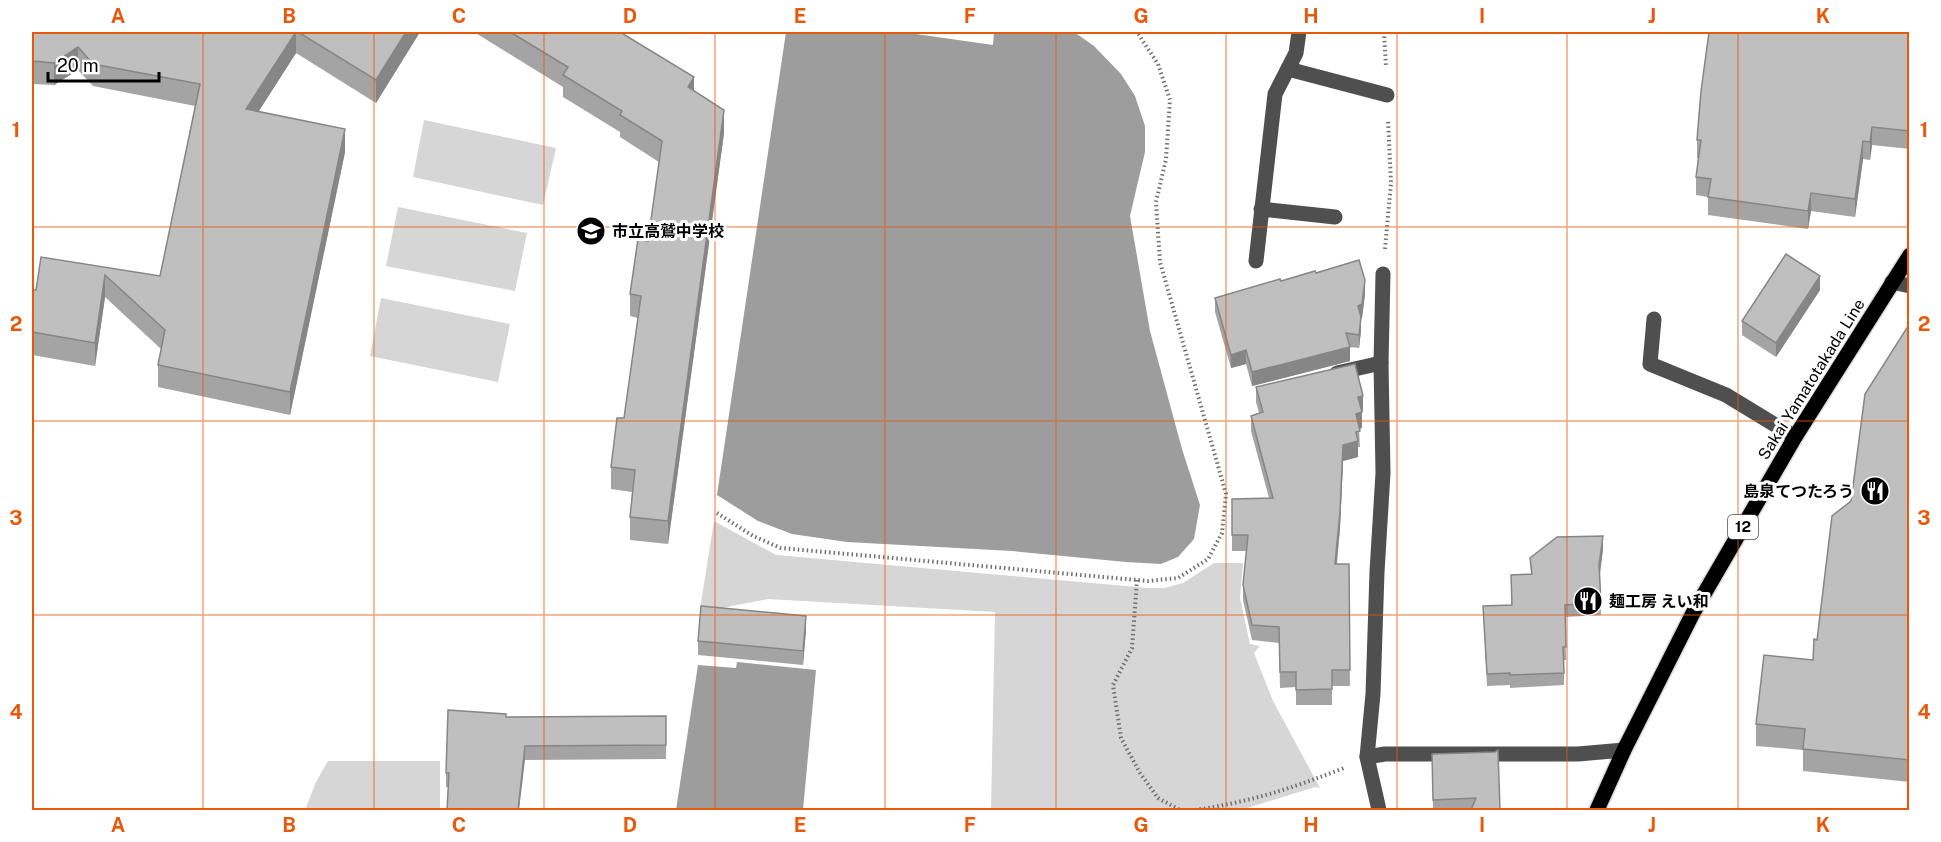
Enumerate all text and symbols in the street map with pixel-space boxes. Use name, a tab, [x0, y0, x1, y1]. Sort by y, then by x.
text: A	[111, 4, 125, 28]
text: B	[282, 4, 296, 28]
text: C	[452, 4, 466, 28]
text: D	[623, 4, 637, 28]
text: E	[794, 4, 806, 28]
text: F	[964, 4, 976, 28]
text: G	[1133, 4, 1149, 28]
text: H	[1303, 4, 1319, 28]
text: I	[1479, 4, 1485, 28]
text: J	[1648, 4, 1656, 28]
text: K	[1816, 4, 1830, 28]
scale bar	[48, 45, 159, 83]
text: 20 m	[57, 55, 99, 76]
text: 1	[12, 118, 20, 142]
text: 1	[1920, 118, 1928, 142]
school or university icon: 市立高鷲中学校	[575, 215, 607, 247]
place label: 市立高鷲中学校	[612, 222, 724, 241]
street label: Sakai Yamatotakada Line	[1754, 295, 1869, 463]
text: 2	[10, 312, 22, 336]
text: 2	[1918, 312, 1930, 336]
restaurant icon: 島泉てつたろう	[1859, 475, 1891, 507]
place label: 島泉てつたろう	[1743, 482, 1854, 501]
text: 3	[9, 506, 23, 530]
text: 3	[1917, 506, 1931, 530]
road number: 12	[1728, 515, 1758, 539]
restaurant icon: 麺工房 えい和	[1572, 585, 1604, 617]
place label: 麺工房 えい和	[1609, 592, 1709, 611]
text: 4	[9, 700, 23, 724]
text: 4	[1917, 700, 1931, 724]
text: A	[111, 813, 125, 837]
text: B	[282, 813, 296, 837]
text: C	[452, 813, 466, 837]
text: D	[623, 813, 637, 837]
text: E	[794, 813, 806, 837]
text: F	[964, 813, 976, 837]
text: G	[1133, 813, 1149, 837]
text: H	[1303, 813, 1319, 837]
text: I	[1479, 813, 1485, 837]
text: J	[1648, 813, 1656, 837]
text: K	[1816, 813, 1830, 837]

